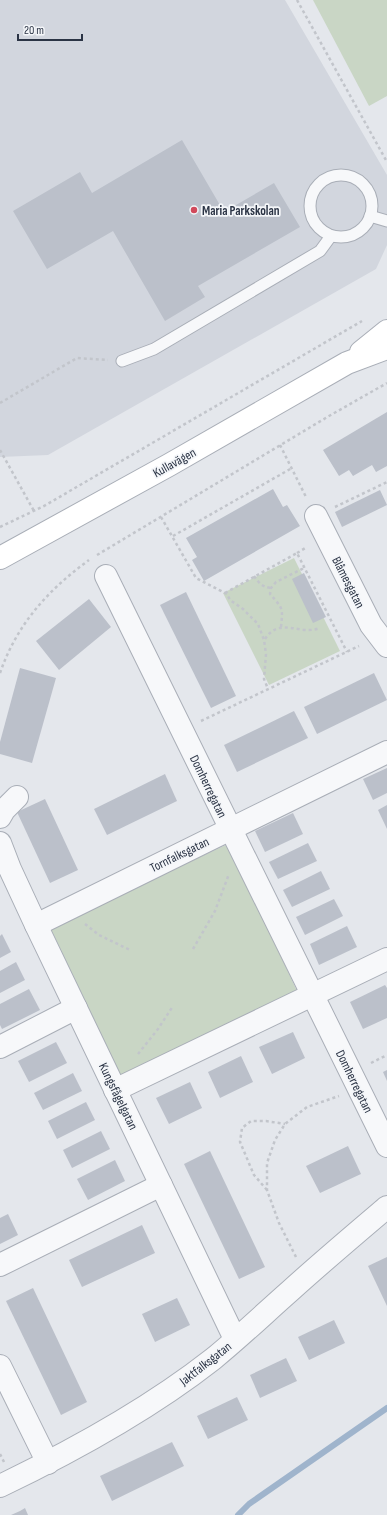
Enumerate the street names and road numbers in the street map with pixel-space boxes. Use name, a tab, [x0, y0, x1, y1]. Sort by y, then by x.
street label: Kullavägen	[150, 445, 199, 481]
street label: Blåmesgatan	[328, 554, 368, 611]
street label: Domherregatan	[186, 752, 230, 820]
street label: Tornfalksgatan	[147, 834, 212, 876]
street label: Domherregatan	[332, 1047, 376, 1115]
street label: Kungsfågelgatan	[95, 1060, 141, 1133]
street label: Jaktfalksgatan	[176, 1339, 235, 1390]

